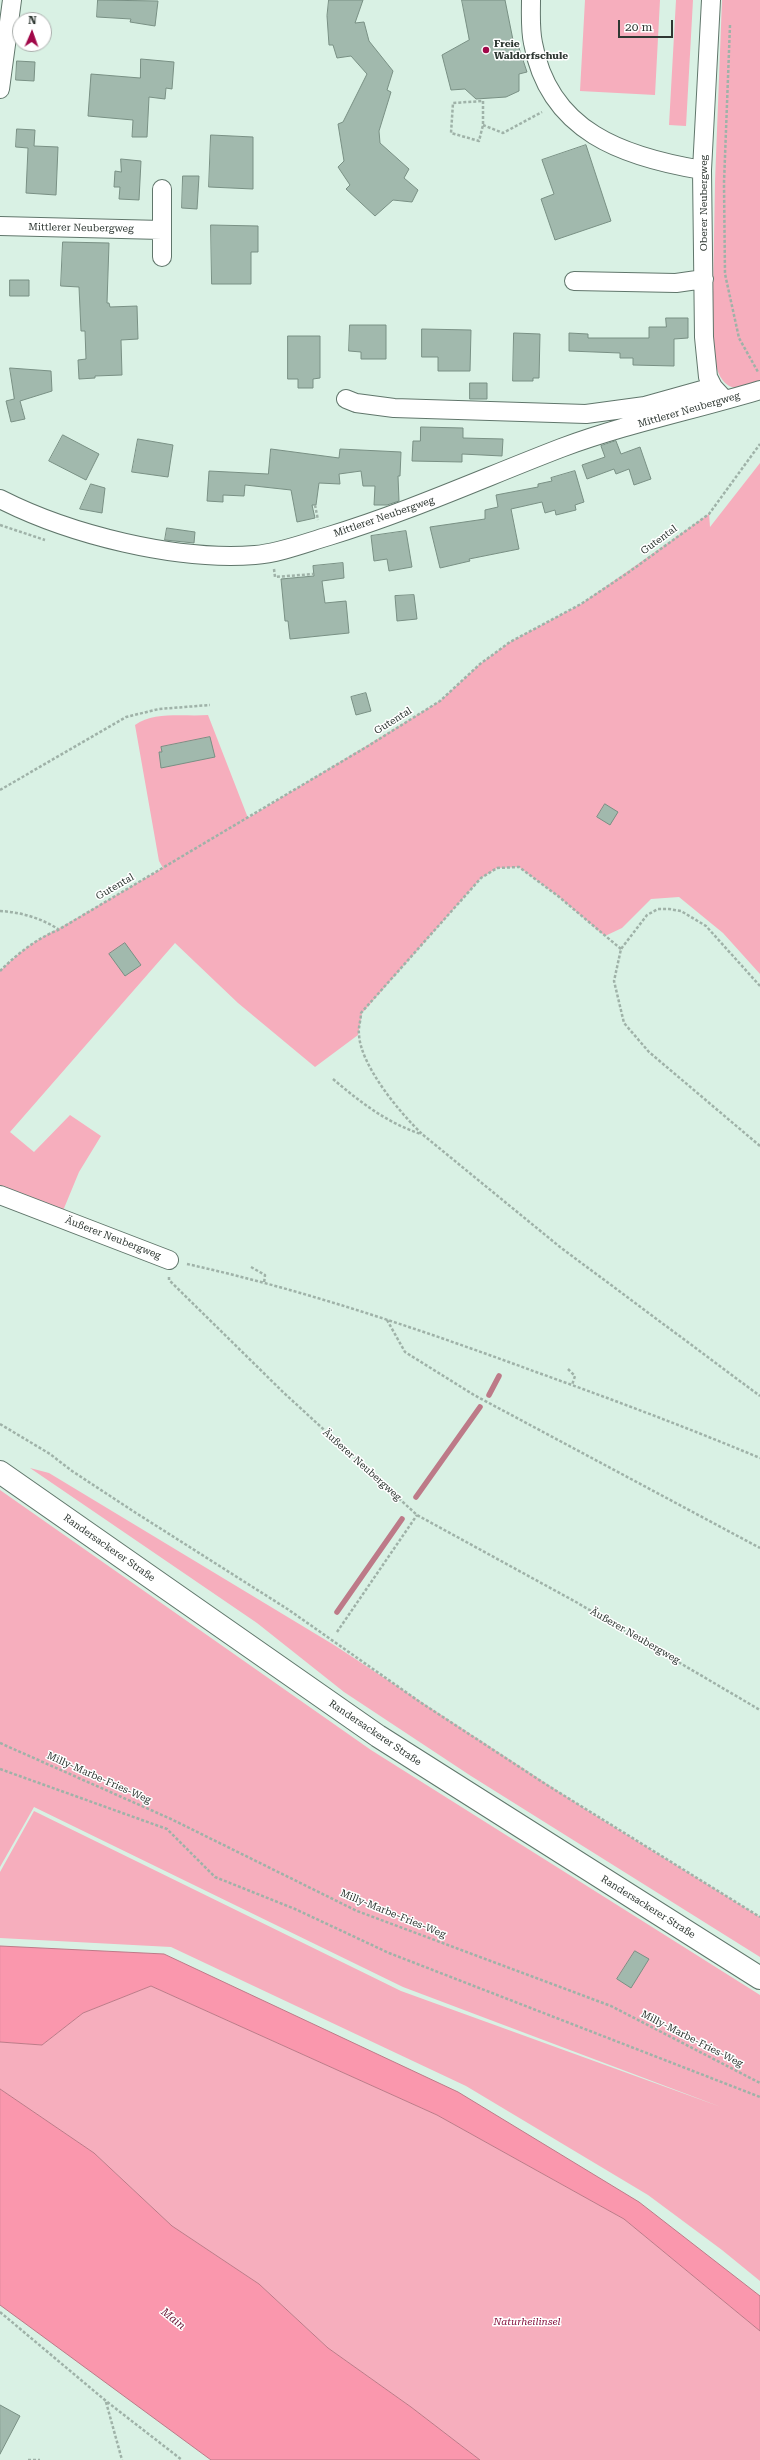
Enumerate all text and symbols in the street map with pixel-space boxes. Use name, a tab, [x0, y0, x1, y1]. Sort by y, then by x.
north arrow	[12, 12, 52, 52]
scale bar	[620, 12, 675, 38]
text: N	[28, 14, 37, 27]
text: 20 m	[625, 20, 652, 34]
place label: Freie Waldorfschule	[494, 38, 568, 62]
marker: Freie Waldorfschule	[481, 45, 491, 55]
street label: Oberer Neubergweg	[698, 155, 710, 251]
street label: Mittlerer Neubergweg	[28, 221, 134, 235]
street label: Mittlerer Neubergweg	[637, 390, 741, 430]
street label: Mittlerer Neubergweg	[332, 494, 436, 540]
street label: Gutental	[638, 523, 680, 557]
street label: Gutental	[372, 705, 414, 737]
street label: Gutental	[94, 871, 136, 903]
street label: Äußerer Neubergweg	[63, 1214, 163, 1262]
street label: Äußerer Neubergweg	[320, 1427, 404, 1503]
street label: Randersackerer Straße	[61, 1512, 157, 1584]
street label: Äußerer Neubergweg	[588, 1605, 682, 1667]
street label: Randersackerer Straße	[326, 1698, 424, 1768]
street label: Milly-Marbe-Fries-Weg	[45, 1750, 153, 1806]
street label: Randersackerer Straße	[599, 1873, 697, 1941]
street label: Milly-Marbe-Fries-Weg	[338, 1887, 448, 1941]
street label: Milly-Marbe-Fries-Weg	[639, 2008, 745, 2070]
water label: Main	[158, 2305, 188, 2333]
park label: Naturheilinsel	[493, 2316, 561, 2328]

